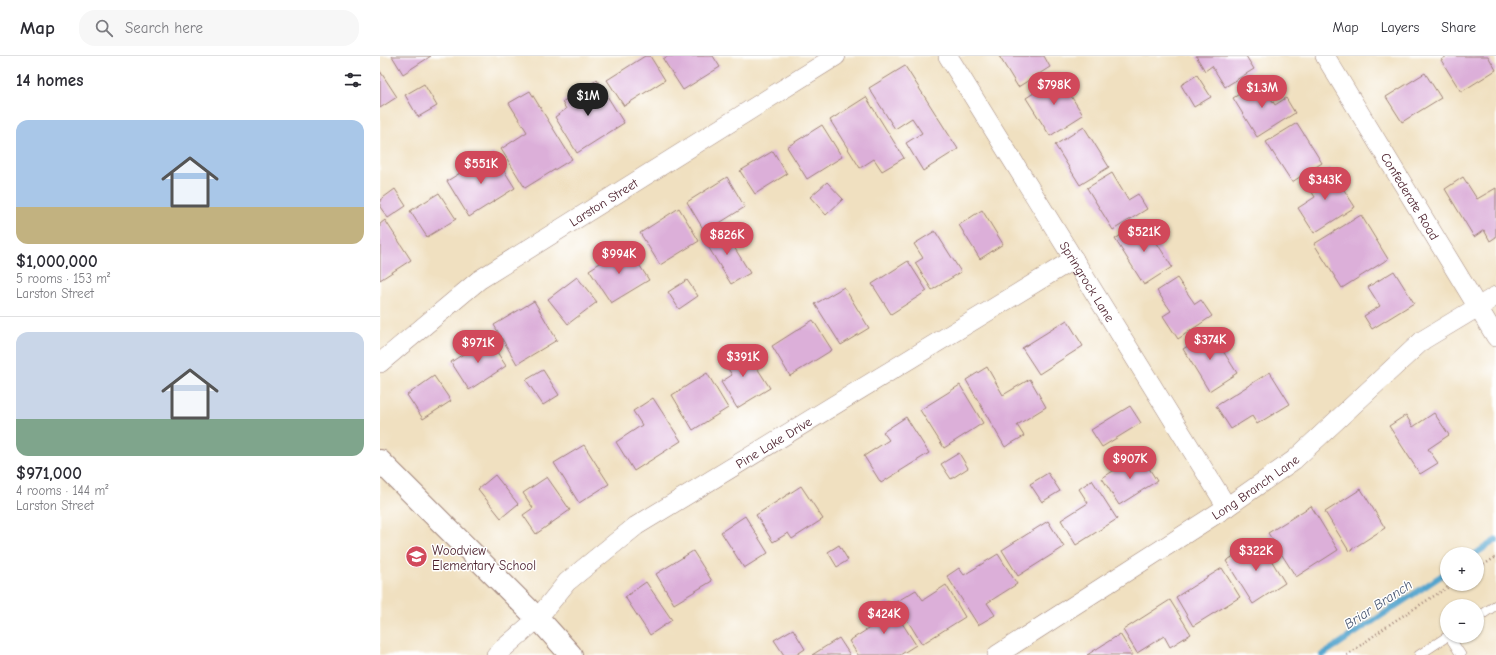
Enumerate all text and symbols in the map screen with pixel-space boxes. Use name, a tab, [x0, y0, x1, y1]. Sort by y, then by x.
search box	[79, 10, 359, 46]
text: Map	[20, 17, 55, 39]
icon: search	[93, 17, 115, 39]
text: Search here	[125, 19, 203, 37]
text: Map	[1332, 19, 1359, 36]
text: Layers	[1381, 19, 1419, 36]
text: Share	[1441, 19, 1476, 36]
icon: filters	[342, 69, 364, 91]
text: 14 homes	[16, 71, 83, 90]
pin: $798K	[1026, 72, 1082, 106]
pin: $1.3M	[1234, 75, 1290, 109]
text: $798K	[1037, 77, 1071, 92]
text: $1.3M	[1246, 80, 1278, 95]
pin: $1M	[569, 83, 607, 117]
text: $1M	[576, 88, 600, 103]
icon: home	[154, 146, 226, 218]
street label: Confederate Road	[1378, 150, 1442, 243]
pin: $551K	[453, 151, 509, 185]
text: $551K	[464, 156, 498, 171]
pin: $343K	[1297, 167, 1353, 201]
text: $343K	[1308, 172, 1342, 187]
street label: Larston Street	[567, 175, 642, 229]
pin: $521K	[1116, 219, 1172, 253]
pin: $826K	[699, 222, 755, 256]
text: $521K	[1127, 224, 1161, 239]
text: $826K	[709, 227, 745, 242]
street label: Springrock Lane	[1056, 239, 1118, 325]
pin: $994K	[591, 241, 647, 275]
text: $994K	[602, 246, 636, 261]
text: $1,000,000	[16, 252, 98, 271]
text: 5 rooms · 153 m²	[16, 271, 110, 286]
text: Larston Street	[16, 286, 94, 301]
pin: $374K	[1182, 327, 1238, 361]
pin: $971K	[450, 330, 506, 364]
text: $374K	[1194, 332, 1226, 347]
text: $971K	[462, 335, 494, 350]
pin: $391K	[715, 344, 771, 378]
text: $391K	[726, 349, 760, 364]
icon: home	[154, 358, 226, 430]
street label: Pine Lake Drive	[733, 414, 815, 471]
pin: $907K	[1102, 446, 1158, 480]
text: $907K	[1112, 451, 1148, 466]
street label: Long Branch Lane	[1209, 452, 1303, 523]
text: $971,000	[16, 464, 82, 483]
text: 4 rooms · 144 m²	[16, 483, 109, 498]
text: Larston Street	[16, 498, 94, 513]
pin: $322K	[1228, 538, 1284, 572]
place label: Woodview Elementary School	[432, 543, 536, 573]
text: $322K	[1239, 543, 1273, 558]
school or university icon: Woodview Elementary School	[404, 544, 430, 570]
map controls	[1440, 547, 1484, 643]
button: +	[1440, 547, 1484, 591]
water label: Briar Branch	[1341, 576, 1416, 633]
button: −	[1440, 599, 1484, 643]
pin: $424K	[856, 601, 912, 635]
text: $424K	[867, 606, 901, 621]

